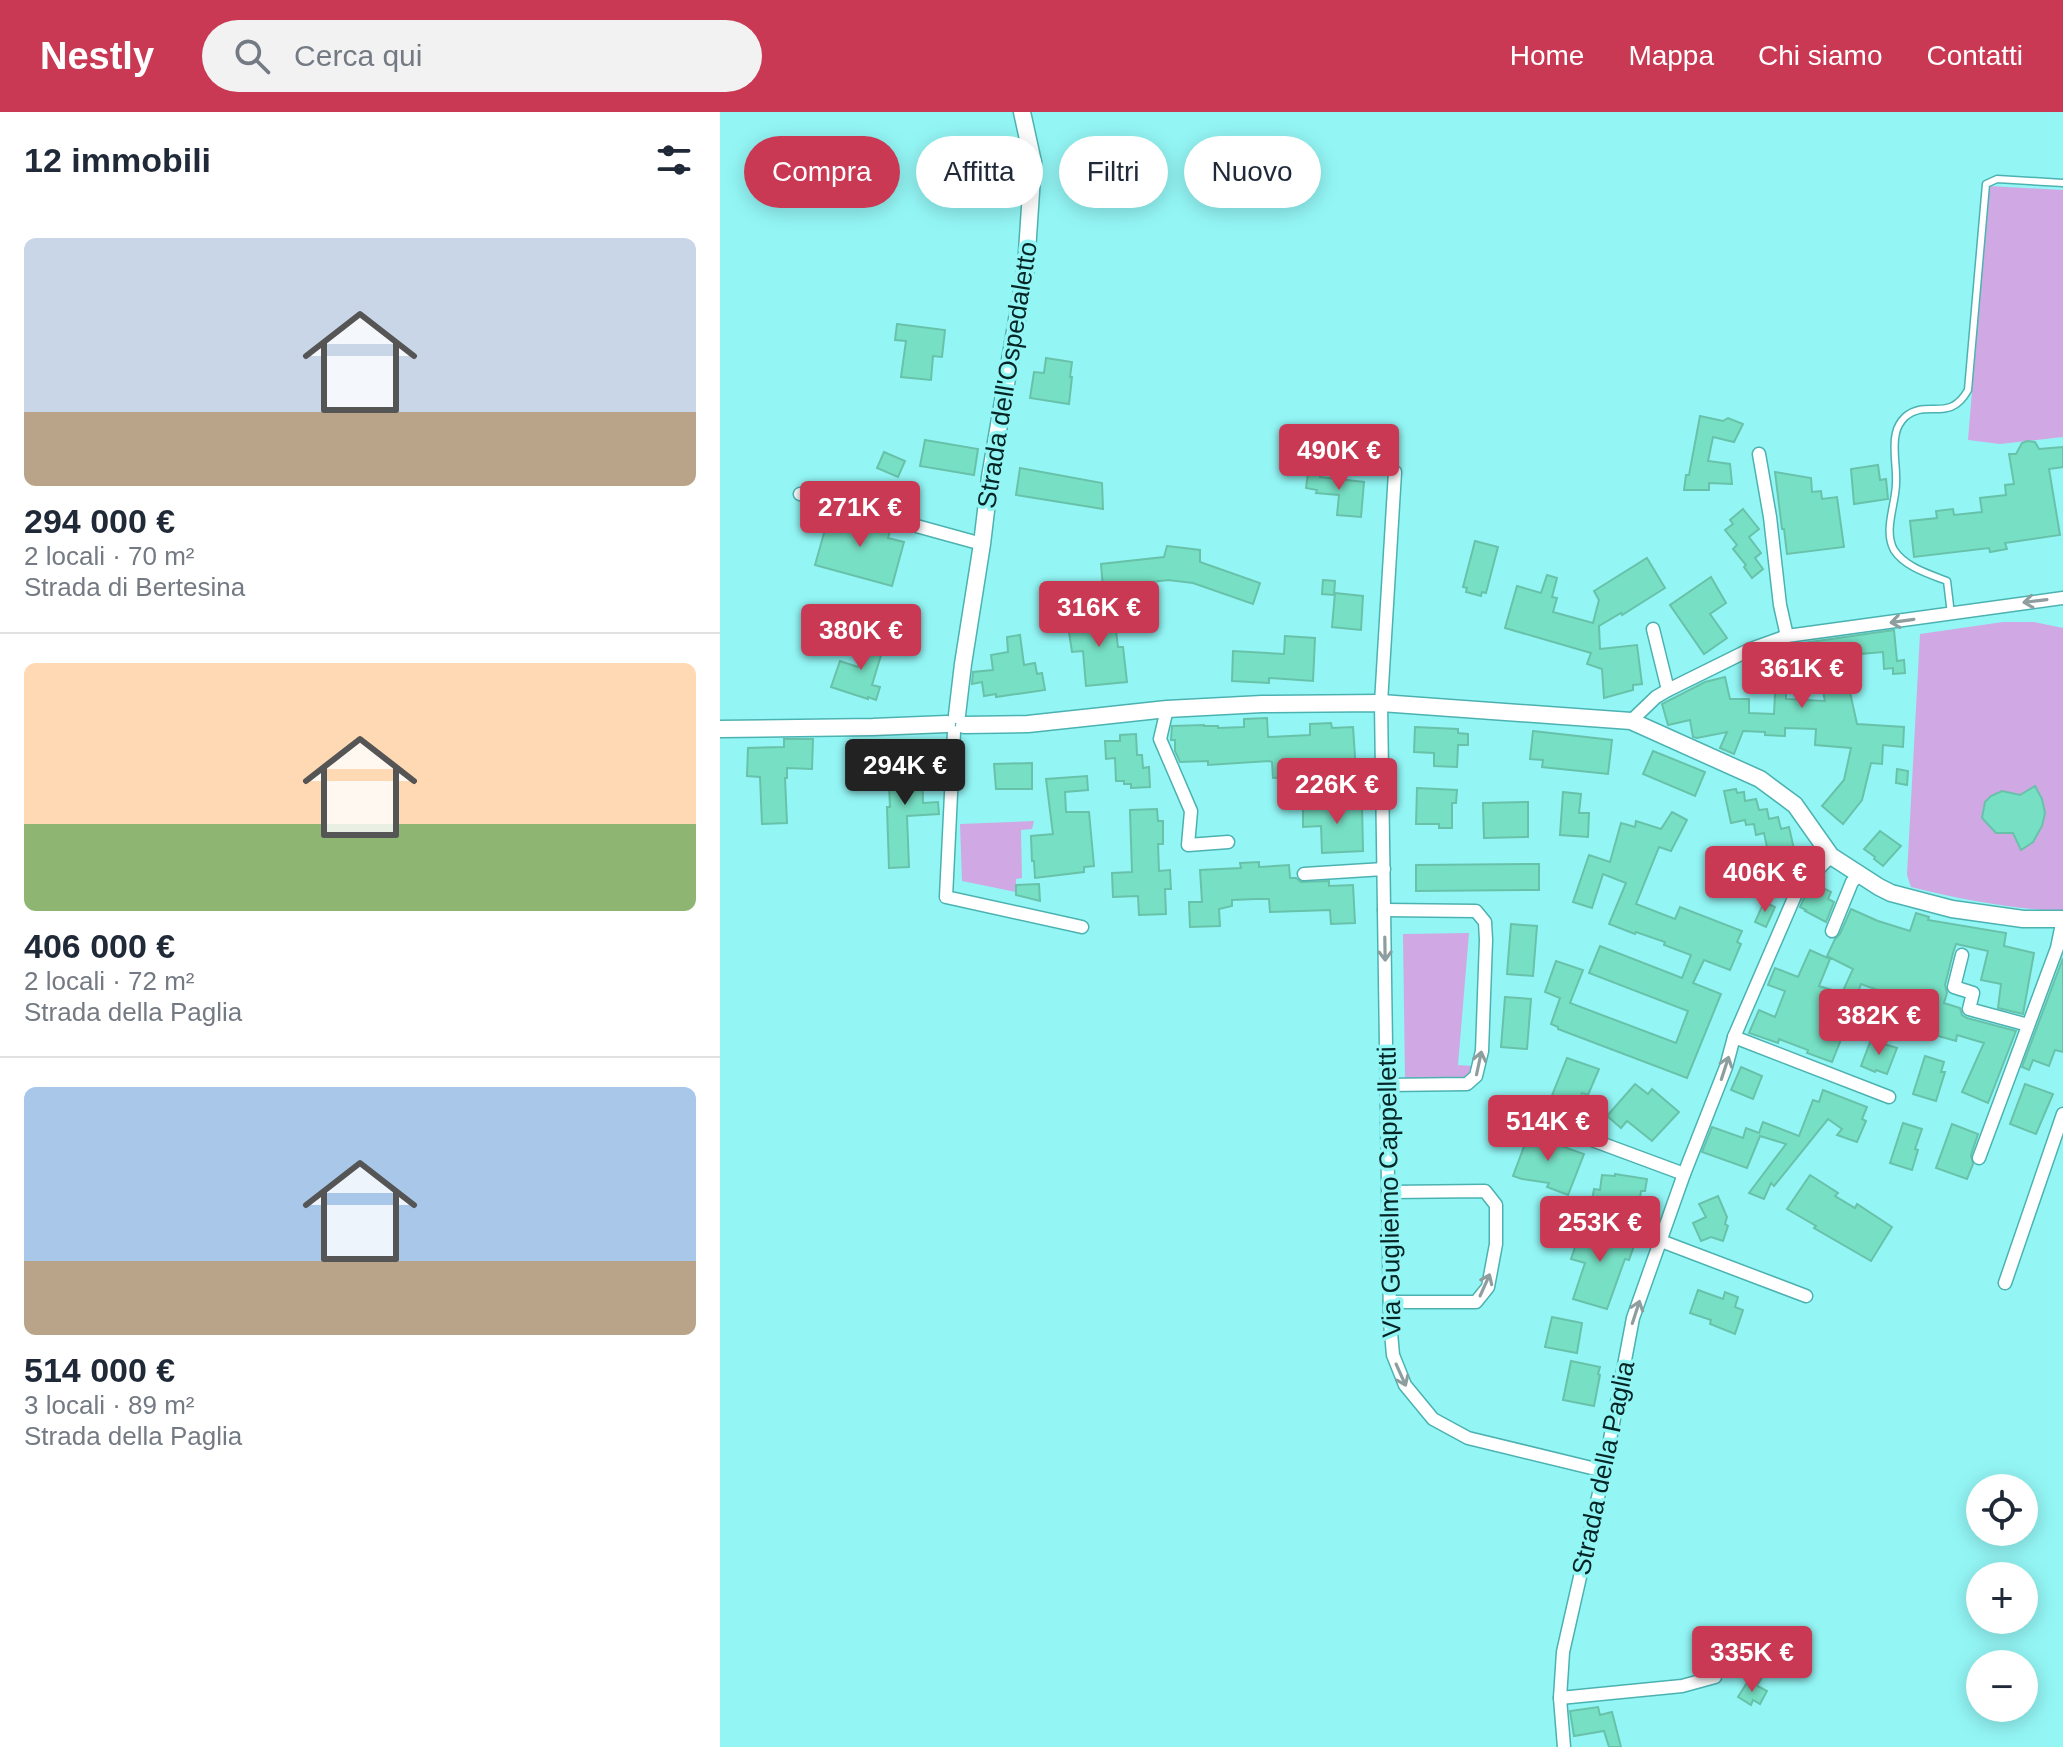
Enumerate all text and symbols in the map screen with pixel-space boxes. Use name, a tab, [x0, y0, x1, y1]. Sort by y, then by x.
search box	[202, 20, 762, 92]
icon: search	[230, 34, 274, 78]
text: Nestly	[40, 35, 154, 77]
text: Cerca qui	[294, 39, 422, 72]
text: Home	[1510, 40, 1584, 71]
text: Mappa	[1628, 40, 1714, 71]
text: Chi siamo	[1758, 40, 1883, 71]
text: Contatti	[1927, 40, 2023, 71]
chip: Compra	[744, 136, 900, 208]
chip: Affitta	[916, 136, 1043, 208]
chip: Filtri	[1059, 136, 1168, 208]
chip: Nuovo	[1184, 136, 1321, 208]
icon: filters	[652, 138, 696, 182]
text: 12 immobili	[24, 141, 211, 179]
street label: Strada dell'Ospedaletto	[971, 240, 1043, 510]
icon: home	[288, 290, 432, 434]
pin: 490K €	[1274, 424, 1404, 492]
text: 490K €	[1297, 435, 1381, 465]
pin: 271K €	[795, 481, 925, 549]
text: 271K €	[818, 492, 902, 522]
text: 294 000 €	[24, 502, 175, 540]
text: 2 locali · 70 m²	[24, 541, 195, 571]
text: Strada di Bertesina	[24, 572, 245, 602]
pin: 316K €	[1034, 581, 1164, 649]
text: 316K €	[1057, 592, 1141, 622]
one-way arrow	[2022, 594, 2049, 609]
pin: 380K €	[796, 604, 926, 672]
one-way arrow	[1889, 613, 1916, 628]
text: 380K €	[819, 615, 903, 645]
pin: 361K €	[1737, 642, 1867, 710]
text: 361K €	[1760, 653, 1844, 683]
icon: home	[288, 715, 432, 859]
pin: 294K €	[840, 739, 970, 807]
text: 294K €	[863, 750, 947, 780]
pin: 226K €	[1272, 758, 1402, 826]
text: 226K €	[1295, 769, 1379, 799]
pin: 406K €	[1700, 846, 1830, 914]
text: 406K €	[1723, 857, 1807, 887]
text: 406 000 €	[24, 927, 175, 965]
one-way arrow	[1377, 935, 1393, 962]
text: 2 locali · 72 m²	[24, 966, 195, 996]
pin: 382K €	[1814, 989, 1944, 1057]
text: Strada della Paglia	[24, 997, 242, 1027]
text: 382K €	[1837, 1000, 1921, 1030]
street label: Via Guglielmo Cappelletti	[1371, 1046, 1407, 1338]
one-way arrow	[1472, 1050, 1487, 1076]
one-way arrow	[1719, 1056, 1734, 1081]
pin: 514K €	[1483, 1095, 1613, 1163]
text: 514K €	[1506, 1106, 1590, 1136]
icon: home	[288, 1139, 432, 1283]
pin: 253K €	[1535, 1196, 1665, 1264]
text: 253K €	[1558, 1207, 1642, 1237]
one-way arrow	[1479, 1273, 1494, 1297]
one-way arrow	[1630, 1300, 1644, 1325]
text: 514 000 €	[24, 1351, 175, 1389]
street label: Strada della Paglia	[1566, 1358, 1640, 1578]
one-way arrow	[1395, 1362, 1410, 1387]
text: 3 locali · 89 m²	[24, 1390, 195, 1420]
text: Strada della Paglia	[24, 1421, 242, 1451]
map controls	[1966, 1474, 2038, 1722]
button: locate	[1966, 1474, 2038, 1546]
button: +	[1966, 1562, 2038, 1634]
pin: 335K €	[1687, 1626, 1817, 1694]
text: 335K €	[1710, 1637, 1794, 1667]
button: −	[1966, 1650, 2038, 1722]

